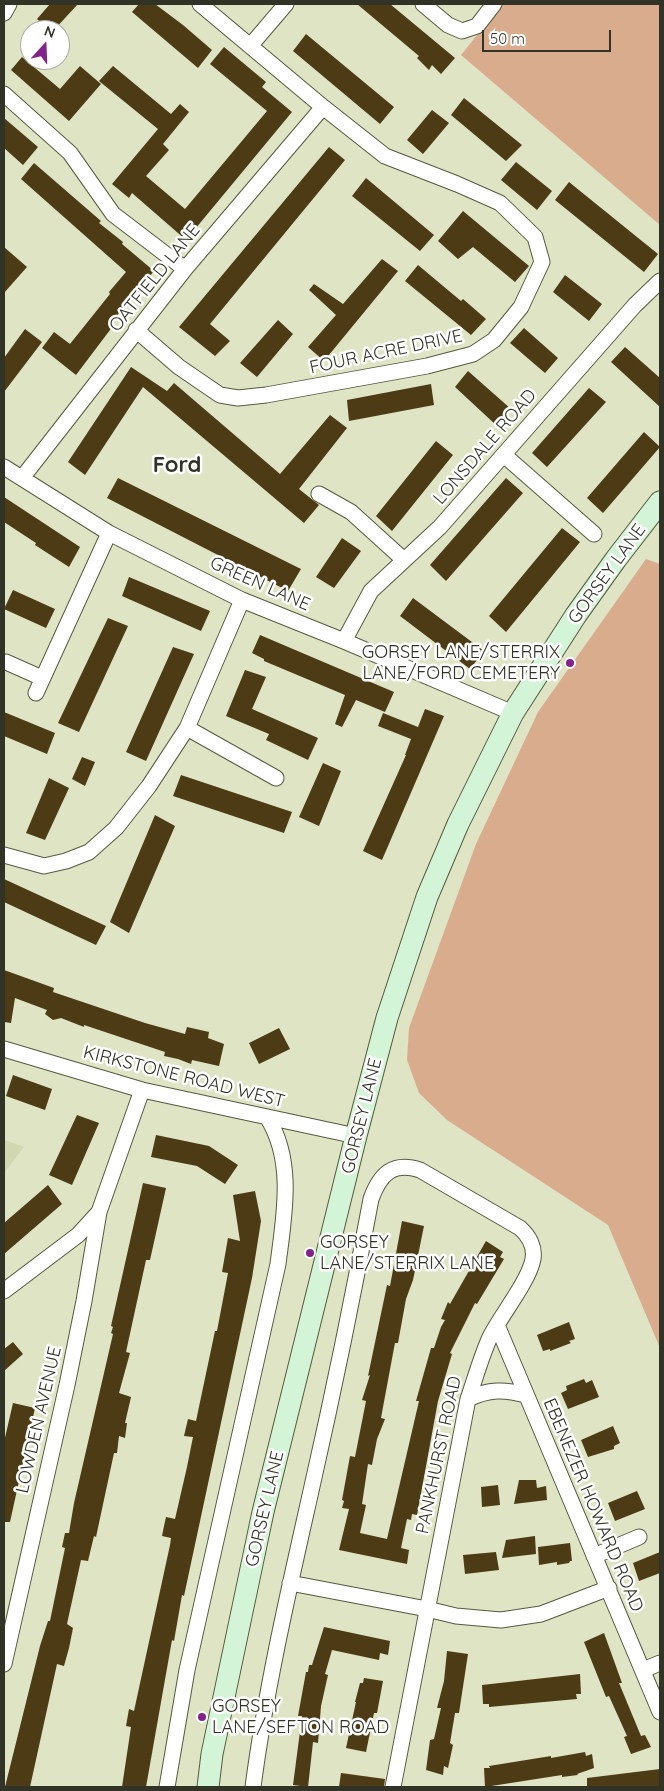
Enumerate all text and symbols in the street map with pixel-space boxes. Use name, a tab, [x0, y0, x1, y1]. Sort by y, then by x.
north arrow	[20, 20, 70, 70]
scale bar	[484, 20, 613, 52]
text: N	[42, 22, 58, 42]
text: 50 m	[490, 29, 525, 48]
street label: OATFIELD LANE	[105, 220, 205, 336]
street label: FOUR ACRE DRIVE	[308, 325, 464, 379]
street label: LONSDALE ROAD	[429, 385, 541, 509]
district label: Ford	[153, 452, 201, 478]
street label: GORSEY LANE	[564, 520, 650, 628]
street label: GREEN LANE	[206, 552, 314, 616]
place label: GORSEY LANE/STERRIX LANE/FORD CEMETERY	[362, 642, 560, 684]
marker: GORSEY LANE/STERRIX LANE/FORD CEMETERY	[564, 657, 576, 669]
street label: KIRKSTONE ROAD WEST	[81, 1041, 287, 1113]
street label: GORSEY LANE	[337, 1056, 387, 1176]
place label: GORSEY LANE/STERRIX LANE	[320, 1232, 494, 1274]
marker: GORSEY LANE/STERRIX LANE	[304, 1247, 316, 1259]
street label: LOWDEN AVENUE	[12, 1344, 66, 1496]
street label: PANKHURST ROAD	[412, 1374, 466, 1536]
street label: EBENEZER HOWARD ROAD	[538, 1395, 648, 1615]
street label: GORSEY LANE	[241, 1449, 289, 1569]
place label: GORSEY LANE/SEFTON ROAD	[212, 1696, 389, 1738]
marker: GORSEY LANE/SEFTON ROAD	[196, 1711, 208, 1723]

